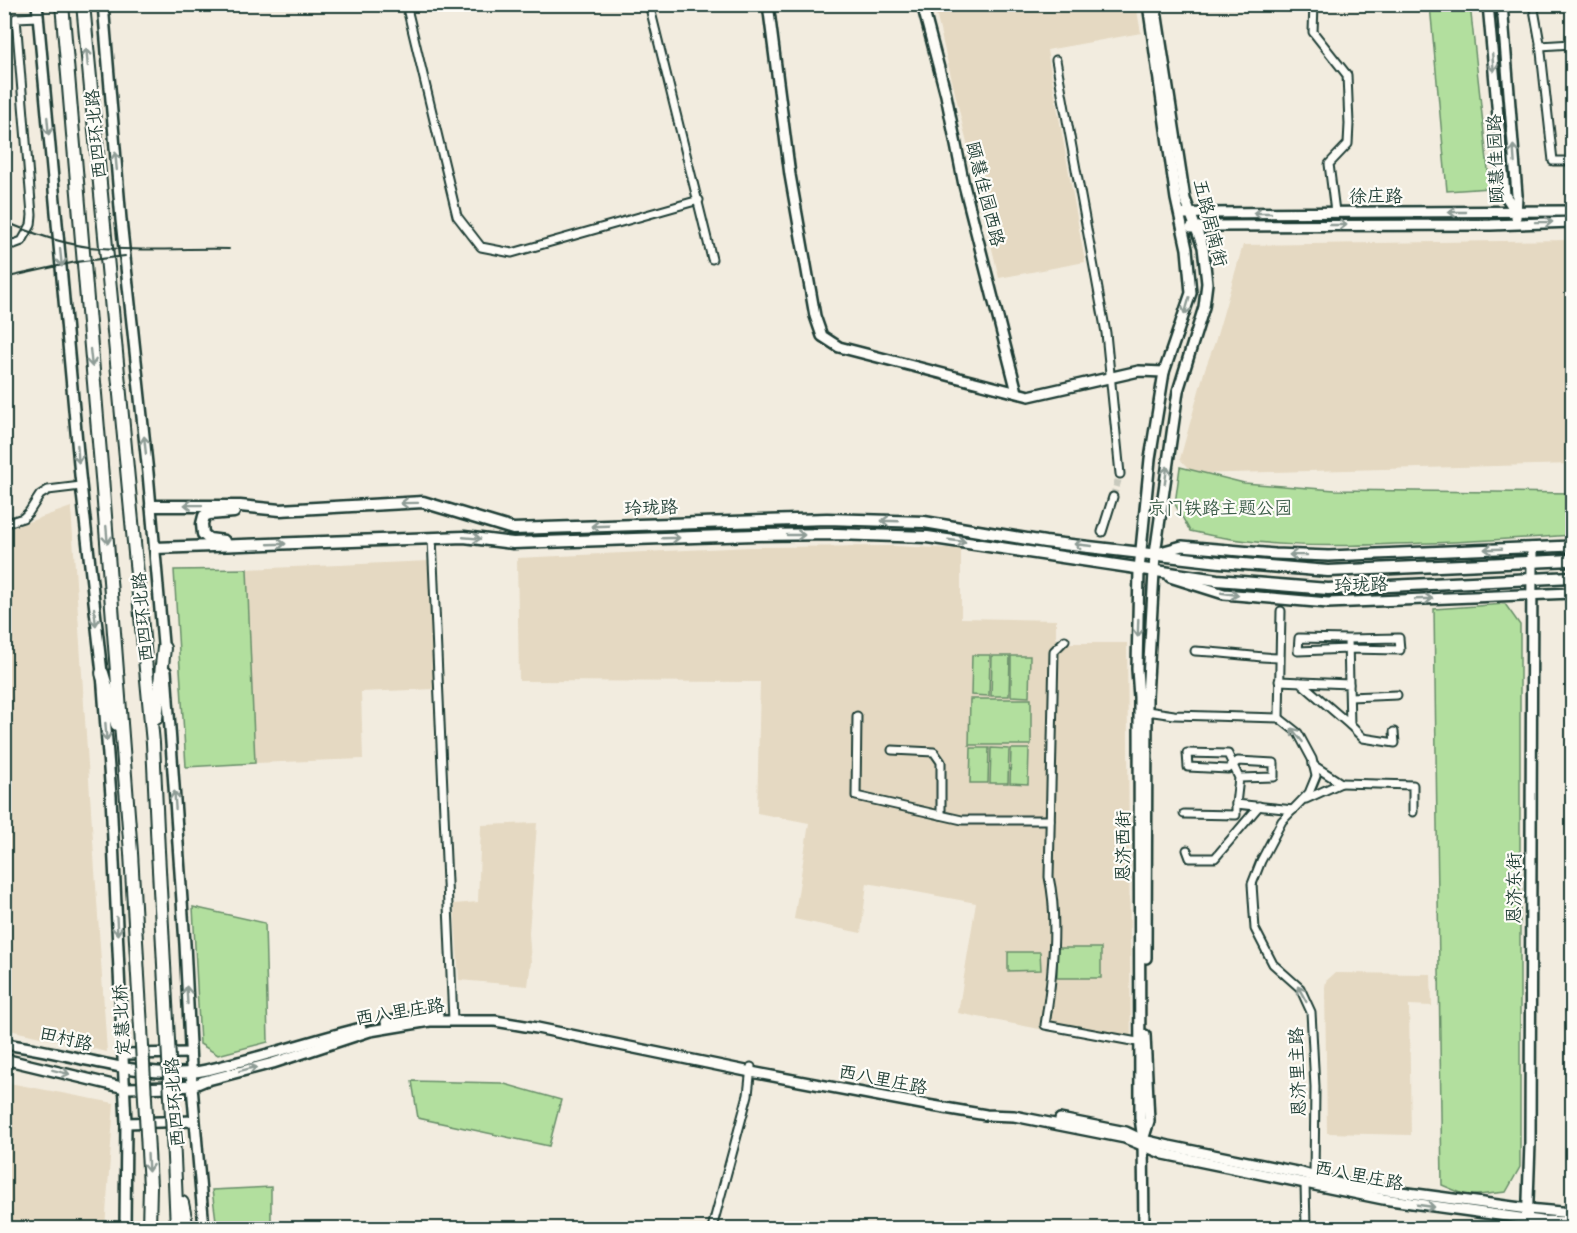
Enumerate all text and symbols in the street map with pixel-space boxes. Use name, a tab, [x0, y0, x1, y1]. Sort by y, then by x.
one-way arrow	[81, 48, 92, 68]
one-way arrow	[1488, 52, 1499, 72]
street label: 西四环北路	[81, 88, 111, 180]
street label: 颐慧佳园路	[1483, 114, 1509, 204]
one-way arrow	[43, 115, 54, 135]
street label: 颐慧佳园西路	[961, 139, 1009, 249]
one-way arrow	[1509, 144, 1520, 164]
one-way arrow	[111, 152, 122, 172]
street label: 五路居南街	[1188, 177, 1232, 269]
street label: 徐庄路	[1349, 185, 1403, 208]
one-way arrow	[1448, 206, 1468, 218]
one-way arrow	[1253, 207, 1273, 219]
one-way arrow	[1534, 216, 1554, 228]
one-way arrow	[1327, 219, 1347, 231]
one-way arrow	[56, 248, 67, 268]
one-way arrow	[1181, 296, 1192, 315]
one-way arrow	[86, 348, 97, 368]
one-way arrow	[139, 436, 150, 456]
one-way arrow	[73, 443, 84, 463]
one-way arrow	[1160, 466, 1171, 485]
street label: 玲珑路	[624, 496, 678, 520]
one-way arrow	[399, 497, 419, 508]
park label: 京门铁路主题公园	[1148, 497, 1292, 520]
one-way arrow	[183, 499, 203, 511]
one-way arrow	[880, 516, 900, 527]
one-way arrow	[590, 520, 610, 532]
one-way arrow	[102, 524, 113, 544]
one-way arrow	[785, 529, 805, 541]
one-way arrow	[660, 532, 680, 543]
one-way arrow	[461, 533, 481, 544]
one-way arrow	[947, 536, 967, 547]
one-way arrow	[266, 538, 286, 549]
one-way arrow	[1074, 540, 1093, 551]
one-way arrow	[1484, 544, 1504, 555]
one-way arrow	[1289, 549, 1309, 561]
street label: 西四环北路	[128, 571, 158, 663]
street label: 玲珑路	[1334, 573, 1388, 597]
one-way arrow	[1220, 588, 1239, 599]
one-way arrow	[1414, 594, 1434, 605]
one-way arrow	[90, 606, 101, 626]
one-way arrow	[1132, 618, 1143, 638]
one-way arrow	[101, 721, 112, 741]
one-way arrow	[1291, 727, 1304, 743]
one-way arrow	[169, 791, 180, 811]
street label: 恩济西街	[1112, 810, 1135, 882]
street label: 恩济东街	[1503, 852, 1526, 924]
one-way arrow	[112, 916, 123, 936]
street label: 定慧北桥	[109, 983, 135, 1057]
one-way arrow	[182, 986, 193, 1006]
one-way arrow	[1296, 986, 1308, 1003]
street label: 西八里庄路	[354, 994, 446, 1030]
street label: 田村路	[37, 1022, 95, 1056]
street label: 恩济里主路	[1285, 1027, 1311, 1117]
street label: 西四环北路	[160, 1056, 190, 1148]
street label: 西八里庄路	[837, 1060, 929, 1100]
one-way arrow	[238, 1063, 257, 1075]
one-way arrow	[52, 1067, 71, 1079]
one-way arrow	[143, 1152, 154, 1172]
street label: 西八里庄路	[1313, 1156, 1405, 1196]
one-way arrow	[1416, 1200, 1436, 1211]

